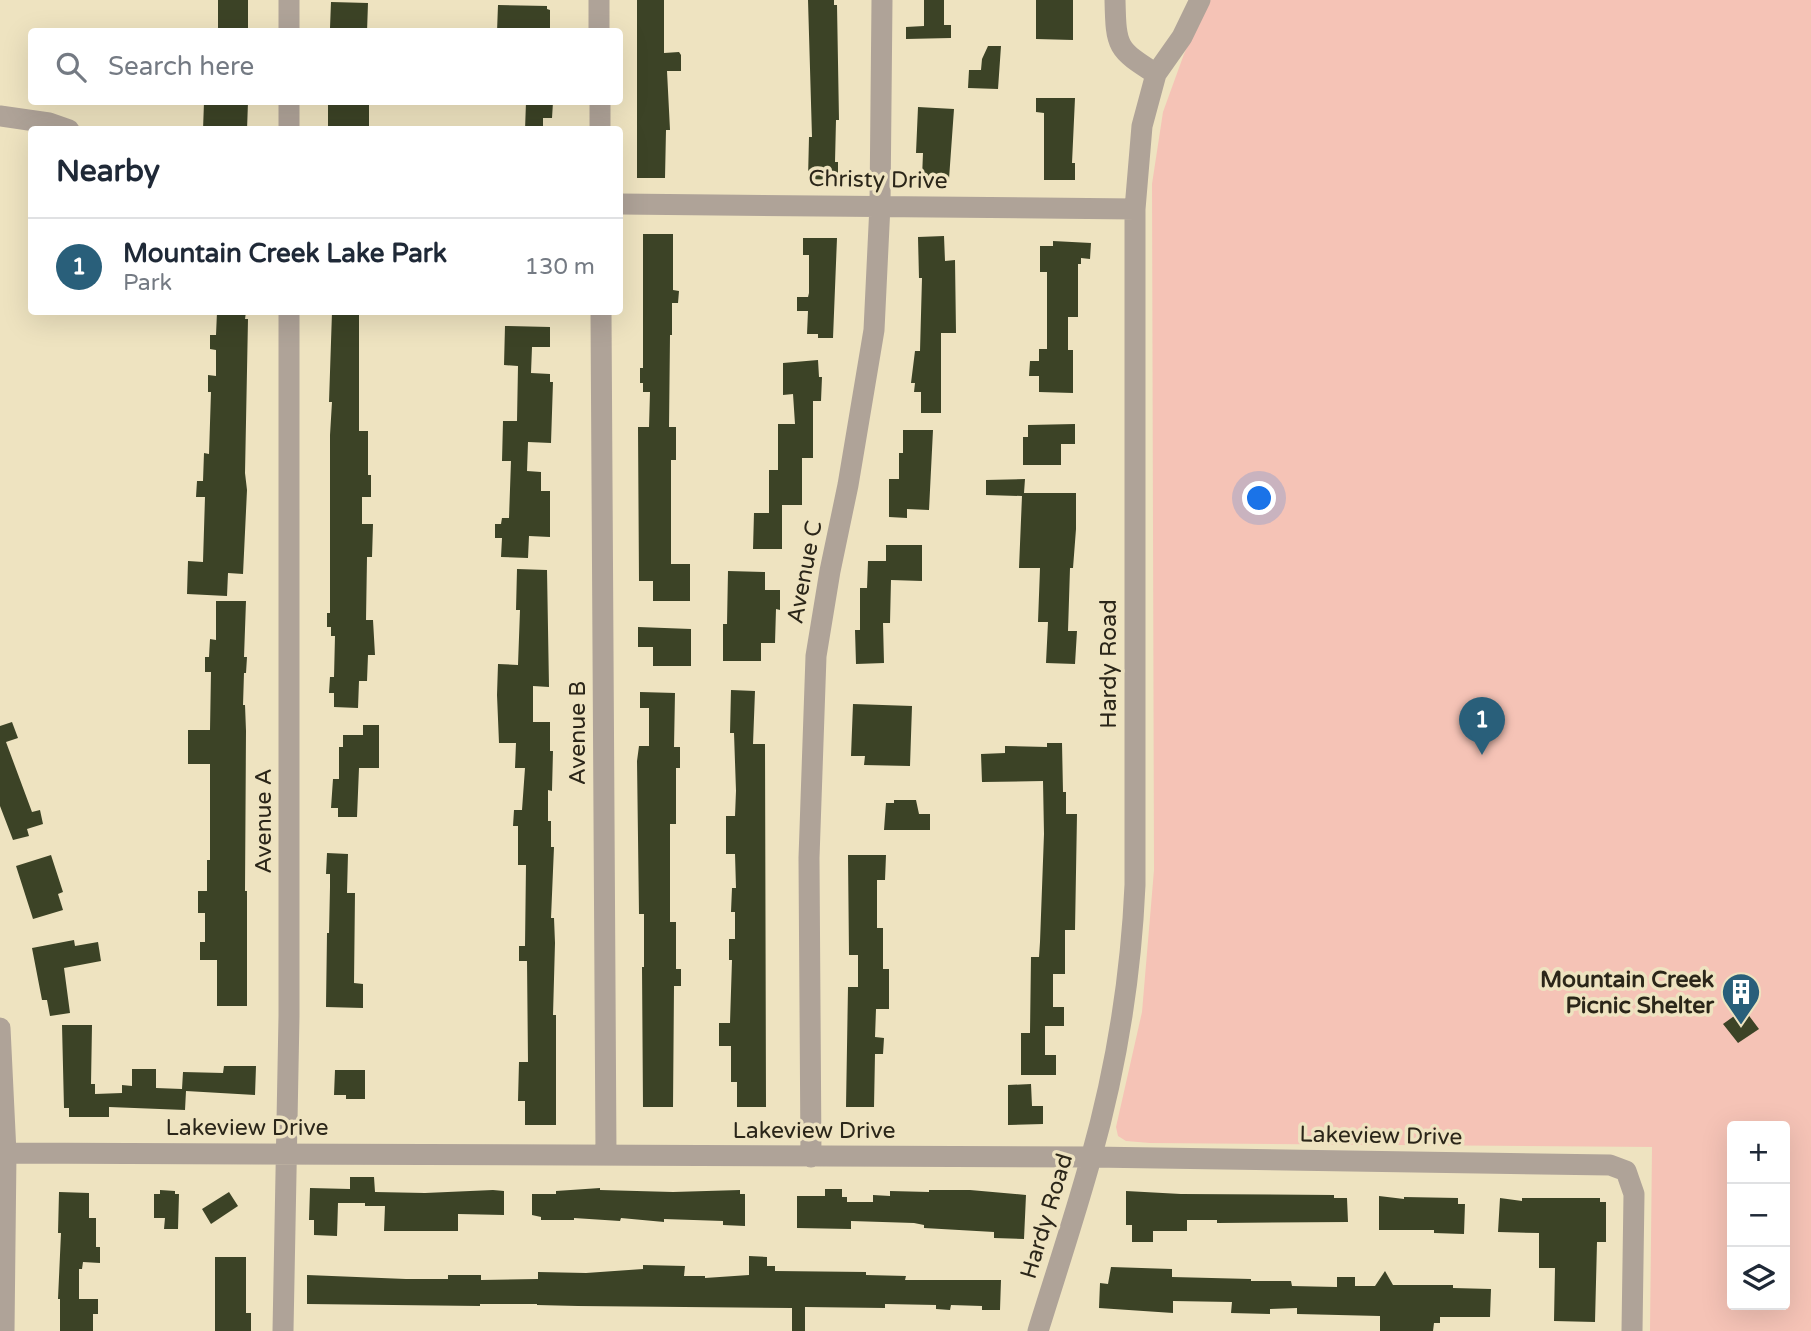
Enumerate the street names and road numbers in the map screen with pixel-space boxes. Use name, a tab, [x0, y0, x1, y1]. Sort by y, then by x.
street label: Christy Drive	[808, 165, 948, 195]
street label: Avenue C	[781, 518, 829, 626]
street label: Hardy Road	[1095, 599, 1123, 729]
street label: Avenue B	[564, 681, 592, 785]
street label: Avenue A	[250, 768, 278, 874]
street label: Lakeview Drive	[165, 1114, 329, 1142]
street label: Lakeview Drive	[732, 1117, 896, 1145]
street label: Lakeview Drive	[1299, 1121, 1463, 1151]
street label: Hardy Road	[1015, 1150, 1079, 1282]

